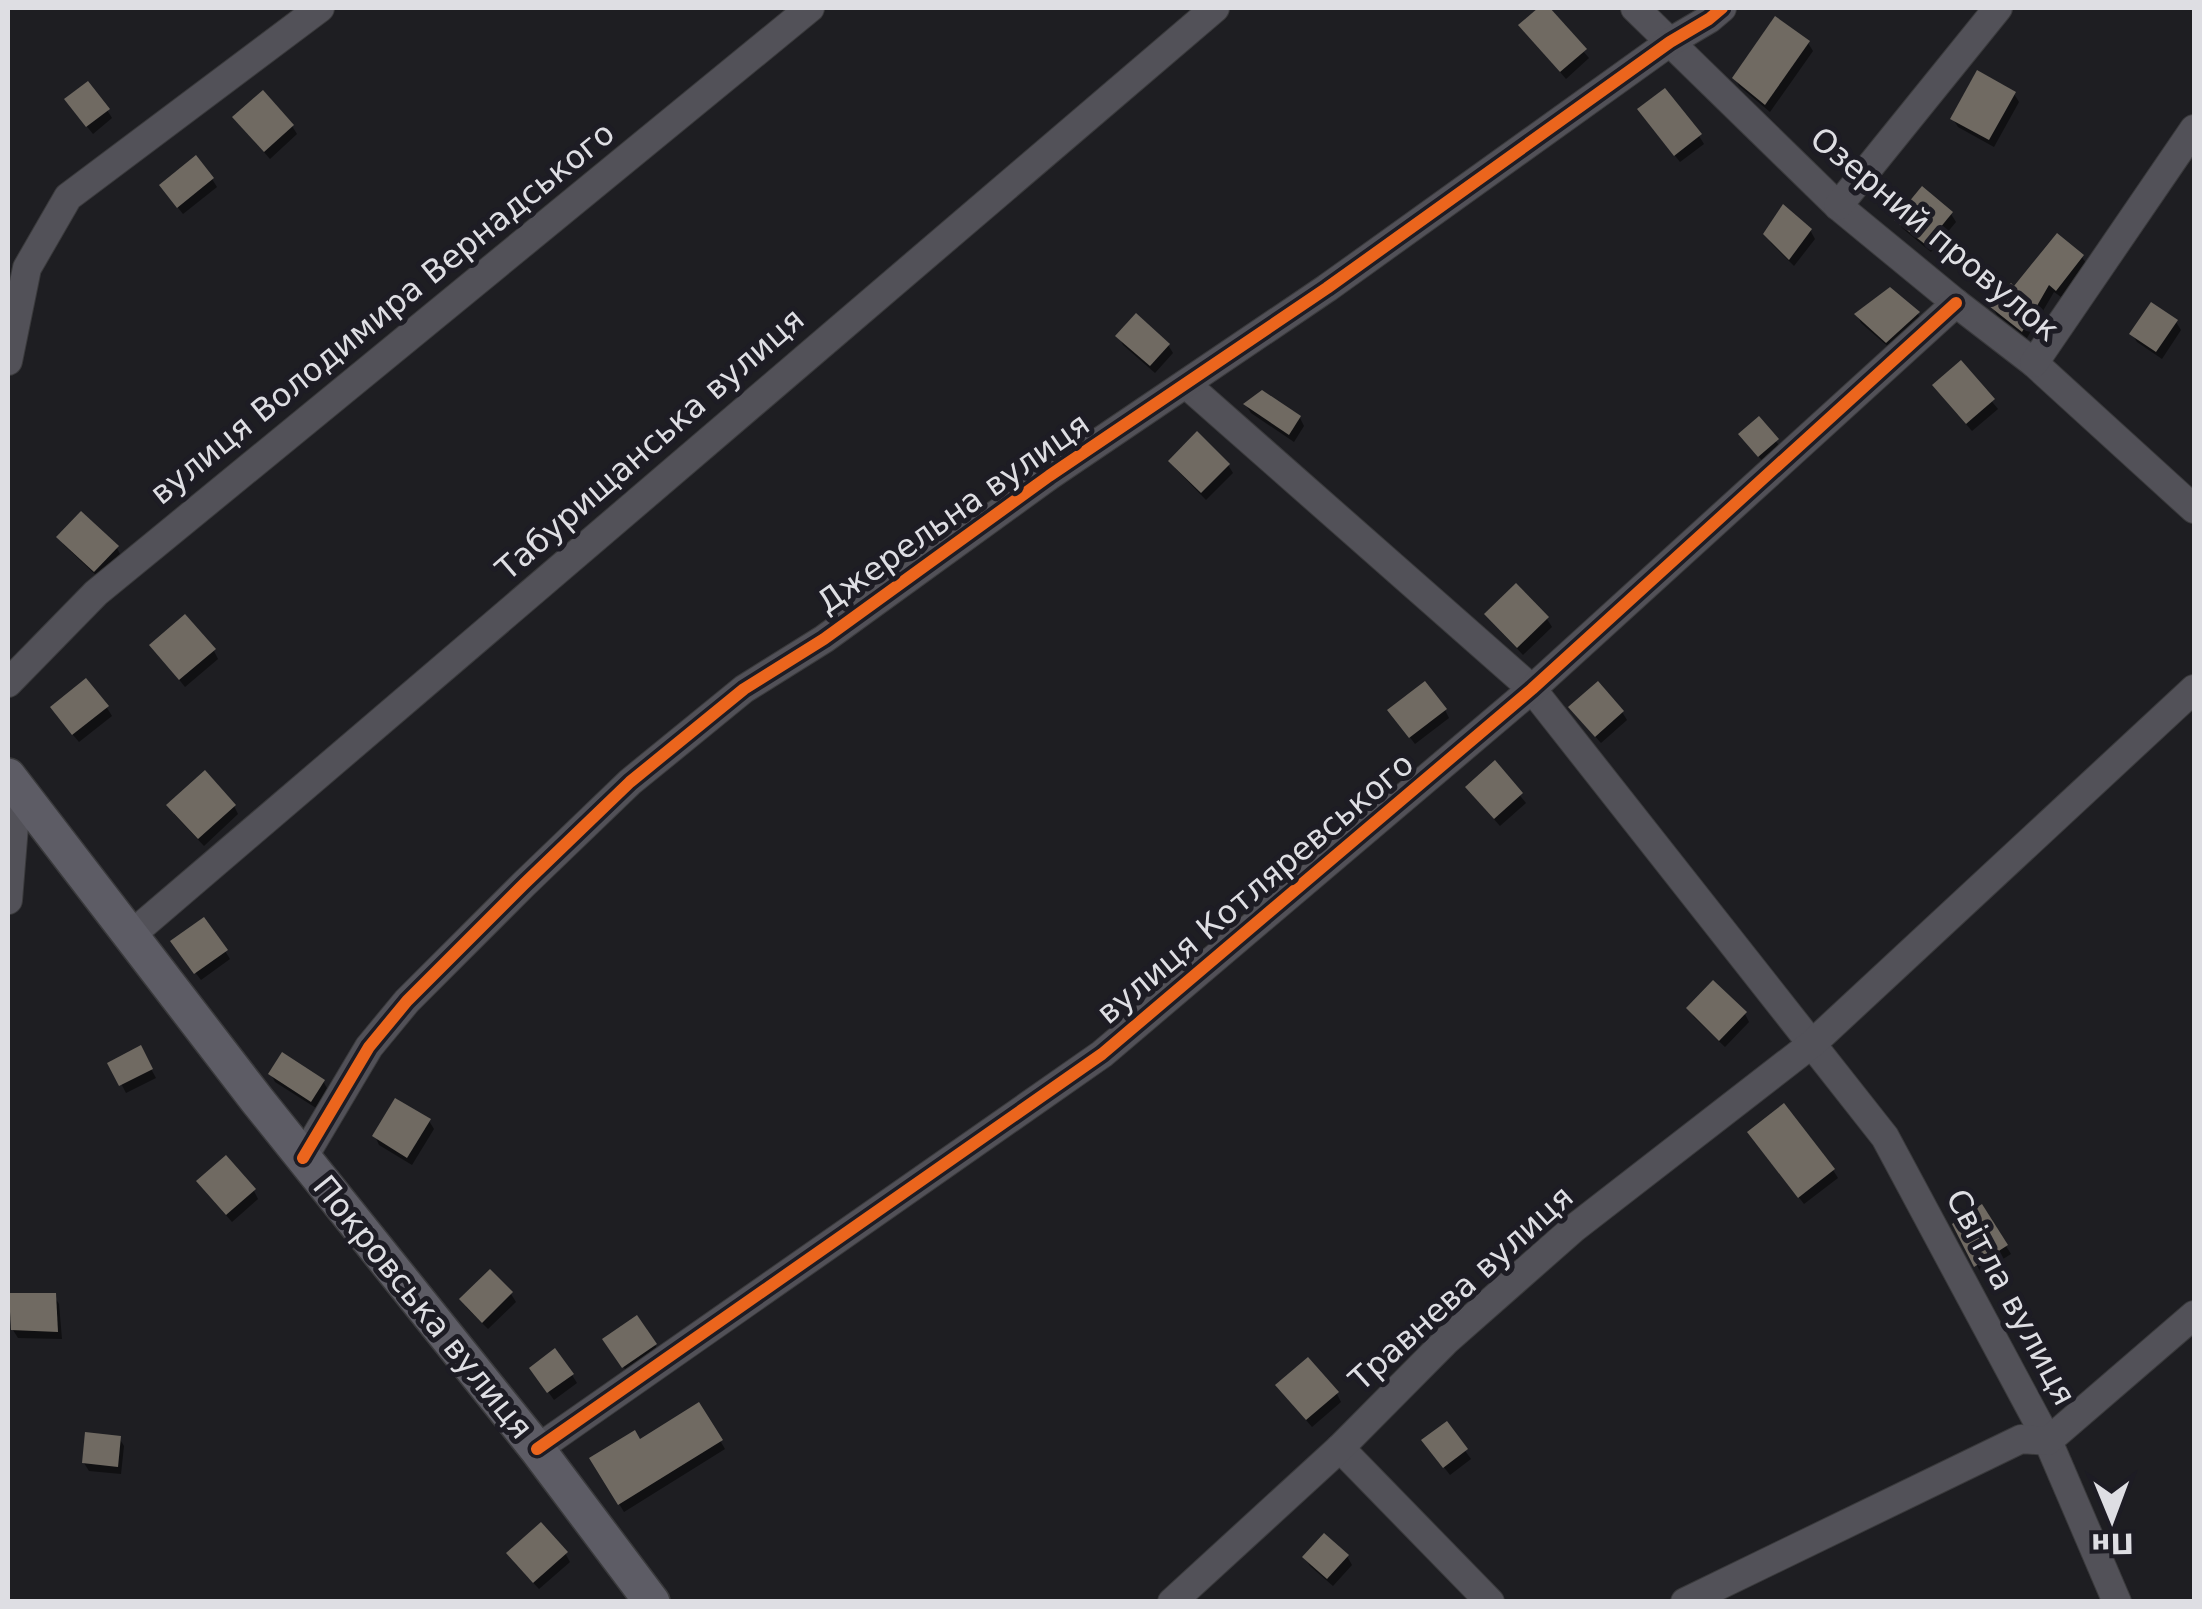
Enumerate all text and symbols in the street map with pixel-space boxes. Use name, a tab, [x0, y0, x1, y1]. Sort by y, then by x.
street label: вулиця Володимира Вернадського	[142, 114, 622, 512]
street label: Озерний провулок	[1803, 119, 2067, 349]
street label: Табурищанська вулиця	[488, 300, 812, 589]
street label: Джерельна вулиця	[810, 405, 1096, 621]
street label: вулиця Котляревського	[1089, 744, 1421, 1032]
street label: Покровська вулиця	[305, 1168, 541, 1446]
street label: Травнева вулиця	[1341, 1178, 1581, 1399]
street label: Світла вулиця	[1938, 1183, 2084, 1411]
north arrow	[2062, 1469, 2162, 1569]
text: Пн	[2091, 1527, 2134, 1560]

